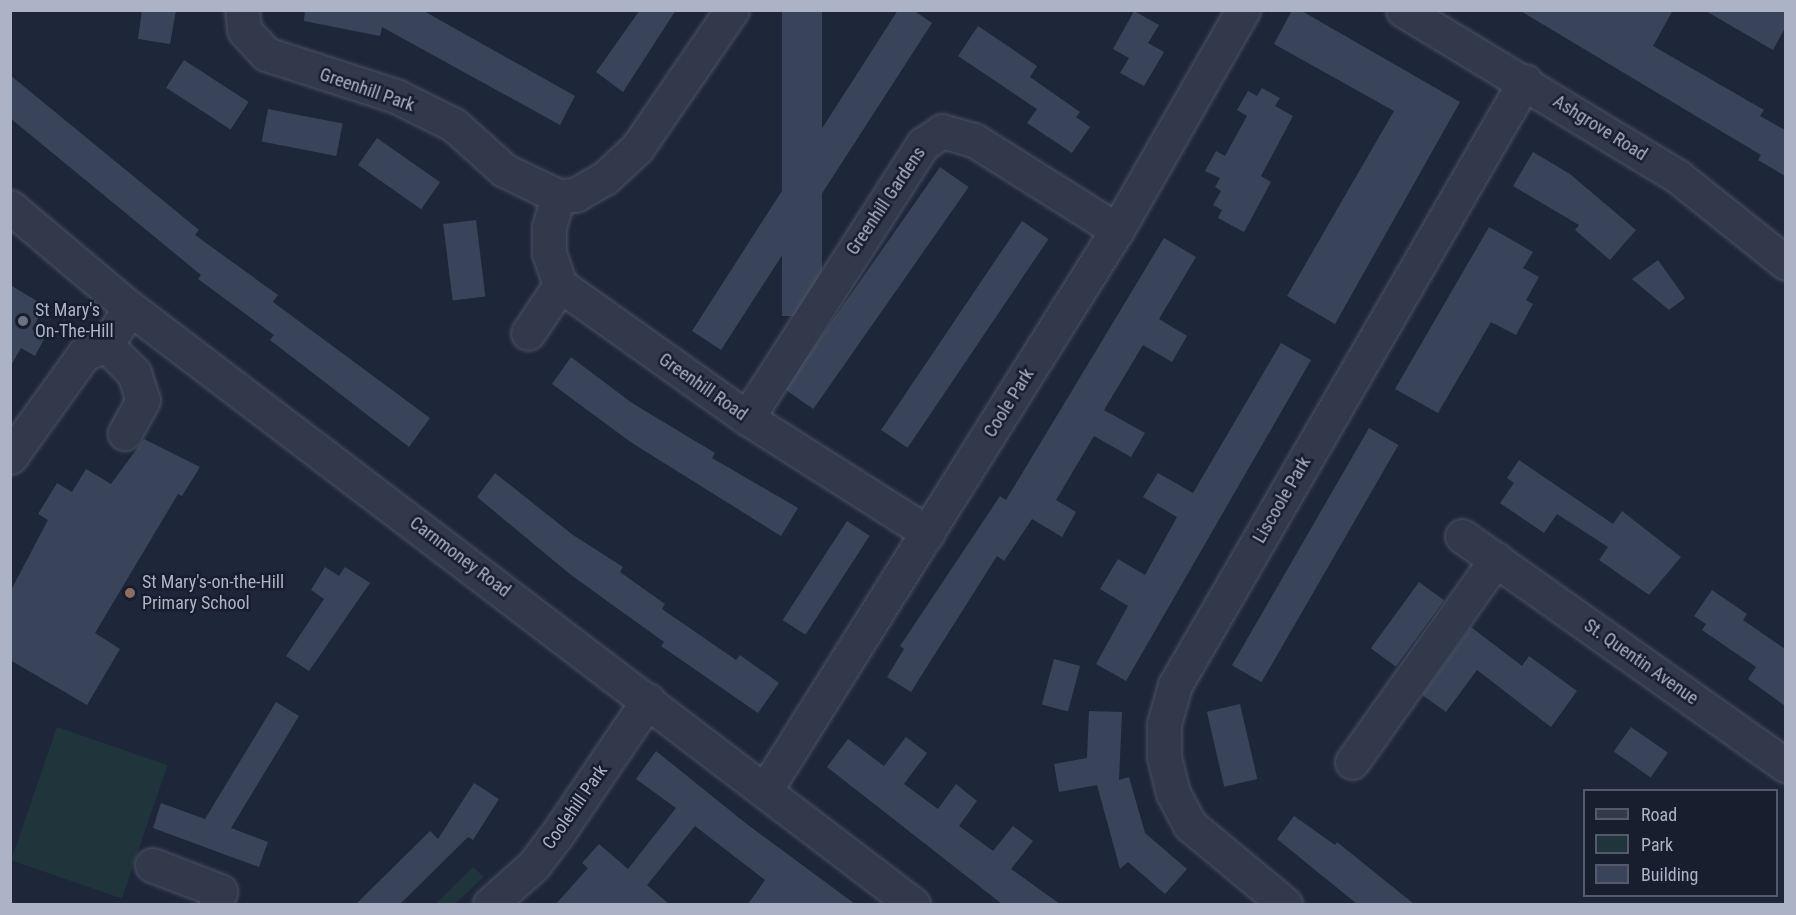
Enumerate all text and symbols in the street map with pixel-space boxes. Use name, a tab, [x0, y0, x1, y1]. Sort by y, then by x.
street label: Greenhill Park	[317, 64, 417, 116]
street label: Ashgrove Road	[1549, 91, 1651, 165]
street label: Greenhill Gardens	[842, 143, 930, 259]
place label: St Mary's On-The-Hill	[35, 300, 114, 342]
marker: St Mary's On-The-Hill	[16, 314, 30, 328]
street label: Greenhill Road	[655, 349, 751, 425]
street label: Coole Park	[979, 365, 1039, 441]
street label: Liscoole Park	[1249, 453, 1315, 547]
street label: Carnmoney Road	[405, 512, 515, 602]
place label: St Mary's-on-the-Hill Primary School	[142, 572, 284, 614]
marker: St Mary's-on-the-Hill Primary School	[123, 586, 137, 600]
street label: St. Quentin Avenue	[1580, 615, 1702, 709]
street label: Coolehill Park	[538, 761, 612, 853]
legend	[1583, 789, 1778, 897]
text: Road	[1641, 804, 1677, 825]
text: Park	[1641, 834, 1673, 855]
text: Building	[1641, 864, 1698, 885]

